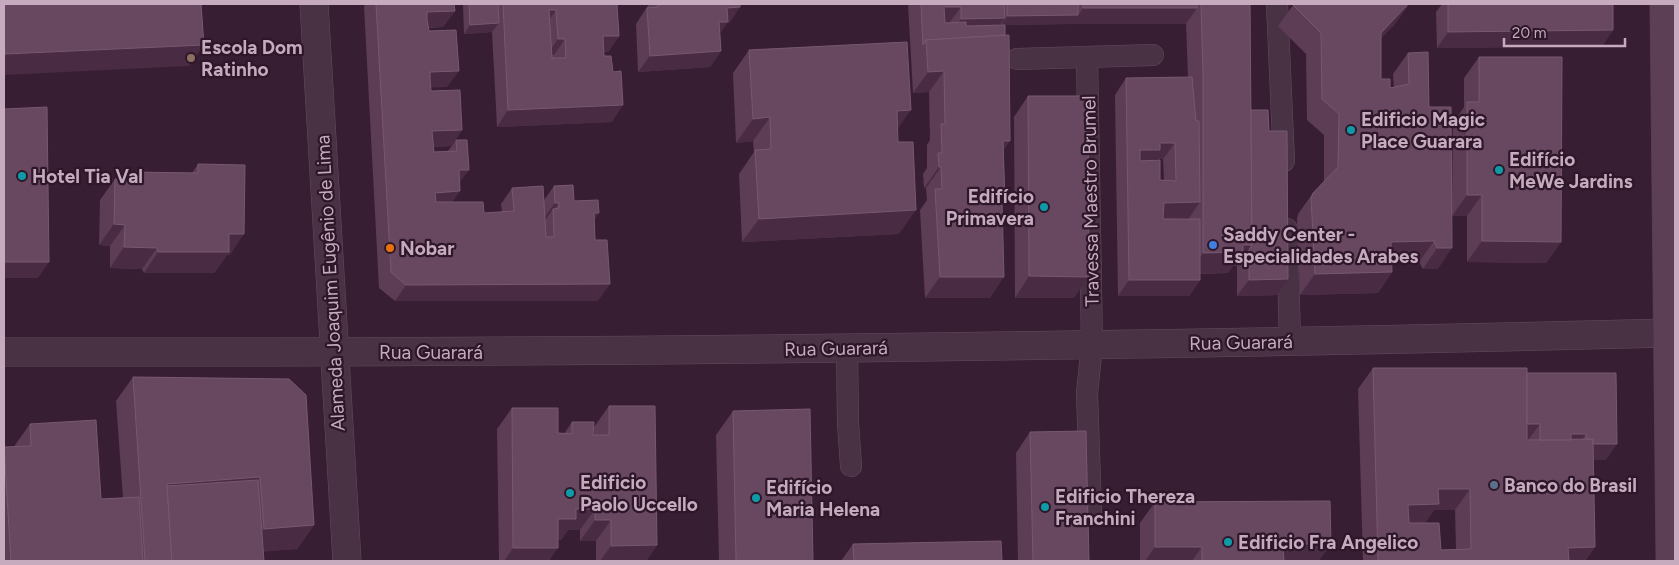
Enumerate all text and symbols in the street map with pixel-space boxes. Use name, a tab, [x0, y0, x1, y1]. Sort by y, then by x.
scale bar	[1504, 15, 1625, 47]
text: 20 m	[1512, 24, 1546, 42]
place label: Escola Dom Ratinho	[201, 36, 303, 81]
marker: Escola Dom Ratinho	[185, 52, 197, 64]
street label: Travessa Maestro Brumel	[1077, 95, 1104, 307]
place label: Edificio Magic Place Guarara	[1361, 108, 1485, 153]
marker: Edificio Magic Place Guarara	[1345, 124, 1357, 136]
street label: Alameda Joaquim Eugênio de Lima	[311, 134, 350, 432]
place label: Edifício MeWe Jardins	[1509, 148, 1633, 193]
marker: Edifício MeWe Jardins	[1493, 164, 1505, 176]
place label: Hotel Tia Val	[32, 165, 143, 188]
marker: Hotel Tia Val	[16, 170, 28, 182]
place label: Edifício Primavera	[946, 185, 1034, 230]
marker: Edifício Primavera	[1038, 201, 1050, 213]
place label: Saddy Center - Especialidades Arabes	[1223, 223, 1419, 268]
place label: Nobar	[400, 237, 454, 260]
marker: Saddy Center - Especialidades Arabes	[1207, 239, 1219, 251]
marker: Nobar	[384, 242, 396, 254]
street label: Rua Guarará	[1189, 330, 1293, 355]
street label: Rua Guarará	[784, 336, 888, 361]
street label: Rua Guarará	[379, 341, 483, 364]
place label: Edificio Paolo Uccello	[580, 471, 698, 516]
place label: Banco do Brasil	[1504, 474, 1637, 497]
place label: Edifício Maria Helena	[766, 476, 880, 521]
marker: Banco do Brasil	[1488, 479, 1500, 491]
place label: Edificio Thereza Franchini	[1055, 485, 1195, 530]
marker: Edificio Paolo Uccello	[564, 487, 576, 499]
marker: Edifício Maria Helena	[750, 492, 762, 504]
marker: Edificio Thereza Franchini	[1039, 501, 1051, 513]
place label: Edificio Fra Angelico	[1238, 531, 1418, 554]
marker: Edificio Fra Angelico	[1222, 536, 1234, 548]

